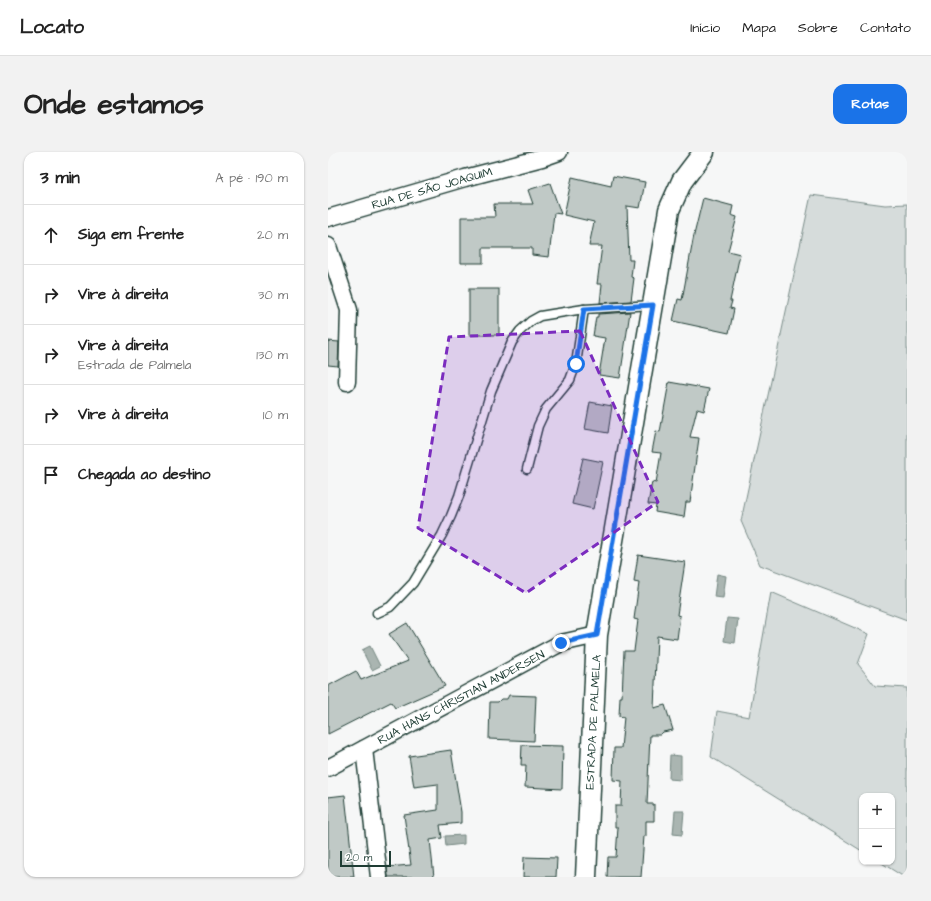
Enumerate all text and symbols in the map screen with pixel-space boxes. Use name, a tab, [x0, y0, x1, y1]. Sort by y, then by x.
text: Locato	[20, 14, 84, 41]
text: Início	[690, 18, 720, 38]
text: Mapa	[742, 18, 776, 38]
text: Sobre	[798, 18, 838, 38]
text: Contato	[860, 18, 911, 38]
button: Rotas	[833, 84, 907, 124]
text: Onde estamos	[24, 85, 204, 124]
street label: RUA DE SÃO JOAQUIM	[370, 163, 495, 214]
text: 3 min	[40, 166, 80, 190]
text: A pé · 190 m	[215, 169, 288, 187]
icon: ahead	[40, 224, 62, 246]
text: Siga em frente	[78, 224, 184, 245]
text: 20 m	[257, 226, 288, 244]
icon: right	[40, 284, 62, 306]
text: Vire à direita	[78, 284, 168, 305]
text: 30 m	[258, 286, 288, 304]
text: Vire à direita	[78, 335, 168, 356]
icon: right	[40, 344, 62, 366]
text: 130 m	[256, 346, 288, 364]
route start	[567, 355, 585, 373]
text: Estrada de Palmela	[78, 356, 191, 374]
icon: right	[40, 404, 62, 426]
text: Vire à direita	[78, 404, 168, 425]
text: 10 m	[263, 406, 288, 424]
icon: arrive	[40, 464, 62, 486]
text: Chegada ao destino	[78, 464, 211, 485]
route end	[552, 634, 570, 652]
street label: RUA HANS CHRISTIAN ANDERSEN	[375, 646, 548, 749]
street label: ESTRADA DE PALMELA	[581, 654, 606, 790]
map controls	[859, 793, 895, 865]
button: +	[859, 793, 895, 829]
button: −	[859, 829, 895, 865]
scale bar	[340, 849, 391, 868]
text: 20 m	[346, 850, 372, 865]

